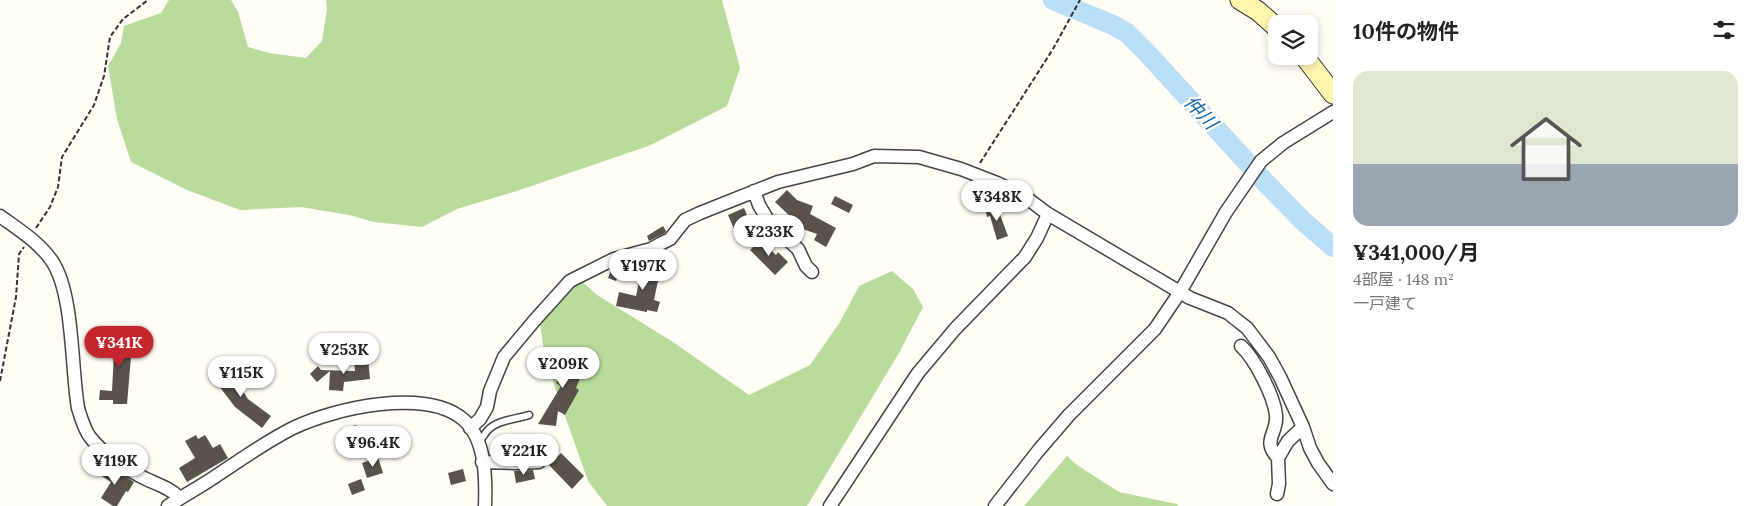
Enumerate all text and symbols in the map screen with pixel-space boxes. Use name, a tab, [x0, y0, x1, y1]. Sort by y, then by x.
map controls	[1268, 15, 1318, 65]
button: layers	[1268, 15, 1318, 65]
icon: filters	[1710, 16, 1738, 44]
text: 10件の物件	[1353, 18, 1459, 45]
water label: 仲川	[1179, 90, 1224, 136]
icon: home	[1501, 104, 1591, 194]
pin: ¥348K	[962, 180, 1032, 222]
text: ¥348K	[972, 186, 1022, 206]
pin: ¥233K	[734, 214, 804, 257]
text: ¥233K	[744, 221, 794, 241]
text: ¥341,000/月	[1353, 239, 1479, 266]
pin: ¥197K	[608, 248, 678, 291]
text: ¥197K	[620, 255, 666, 275]
text: 4部屋 · 148 m²	[1353, 269, 1454, 289]
text: 一戸建て	[1353, 293, 1417, 313]
pin: ¥341K	[84, 326, 154, 368]
text: ¥341K	[95, 332, 143, 352]
pin: ¥253K	[309, 332, 379, 375]
text: ¥253K	[319, 339, 369, 359]
pin: ¥209K	[528, 346, 598, 389]
text: ¥209K	[538, 353, 588, 373]
pin: ¥115K	[206, 356, 276, 398]
text: ¥115K	[219, 362, 263, 382]
pin: ¥96.4K	[332, 426, 414, 468]
text: ¥96.4K	[346, 432, 400, 452]
pin: ¥221K	[489, 434, 559, 476]
text: ¥221K	[501, 440, 547, 460]
pin: ¥119K	[80, 444, 150, 486]
text: ¥119K	[92, 450, 138, 470]

